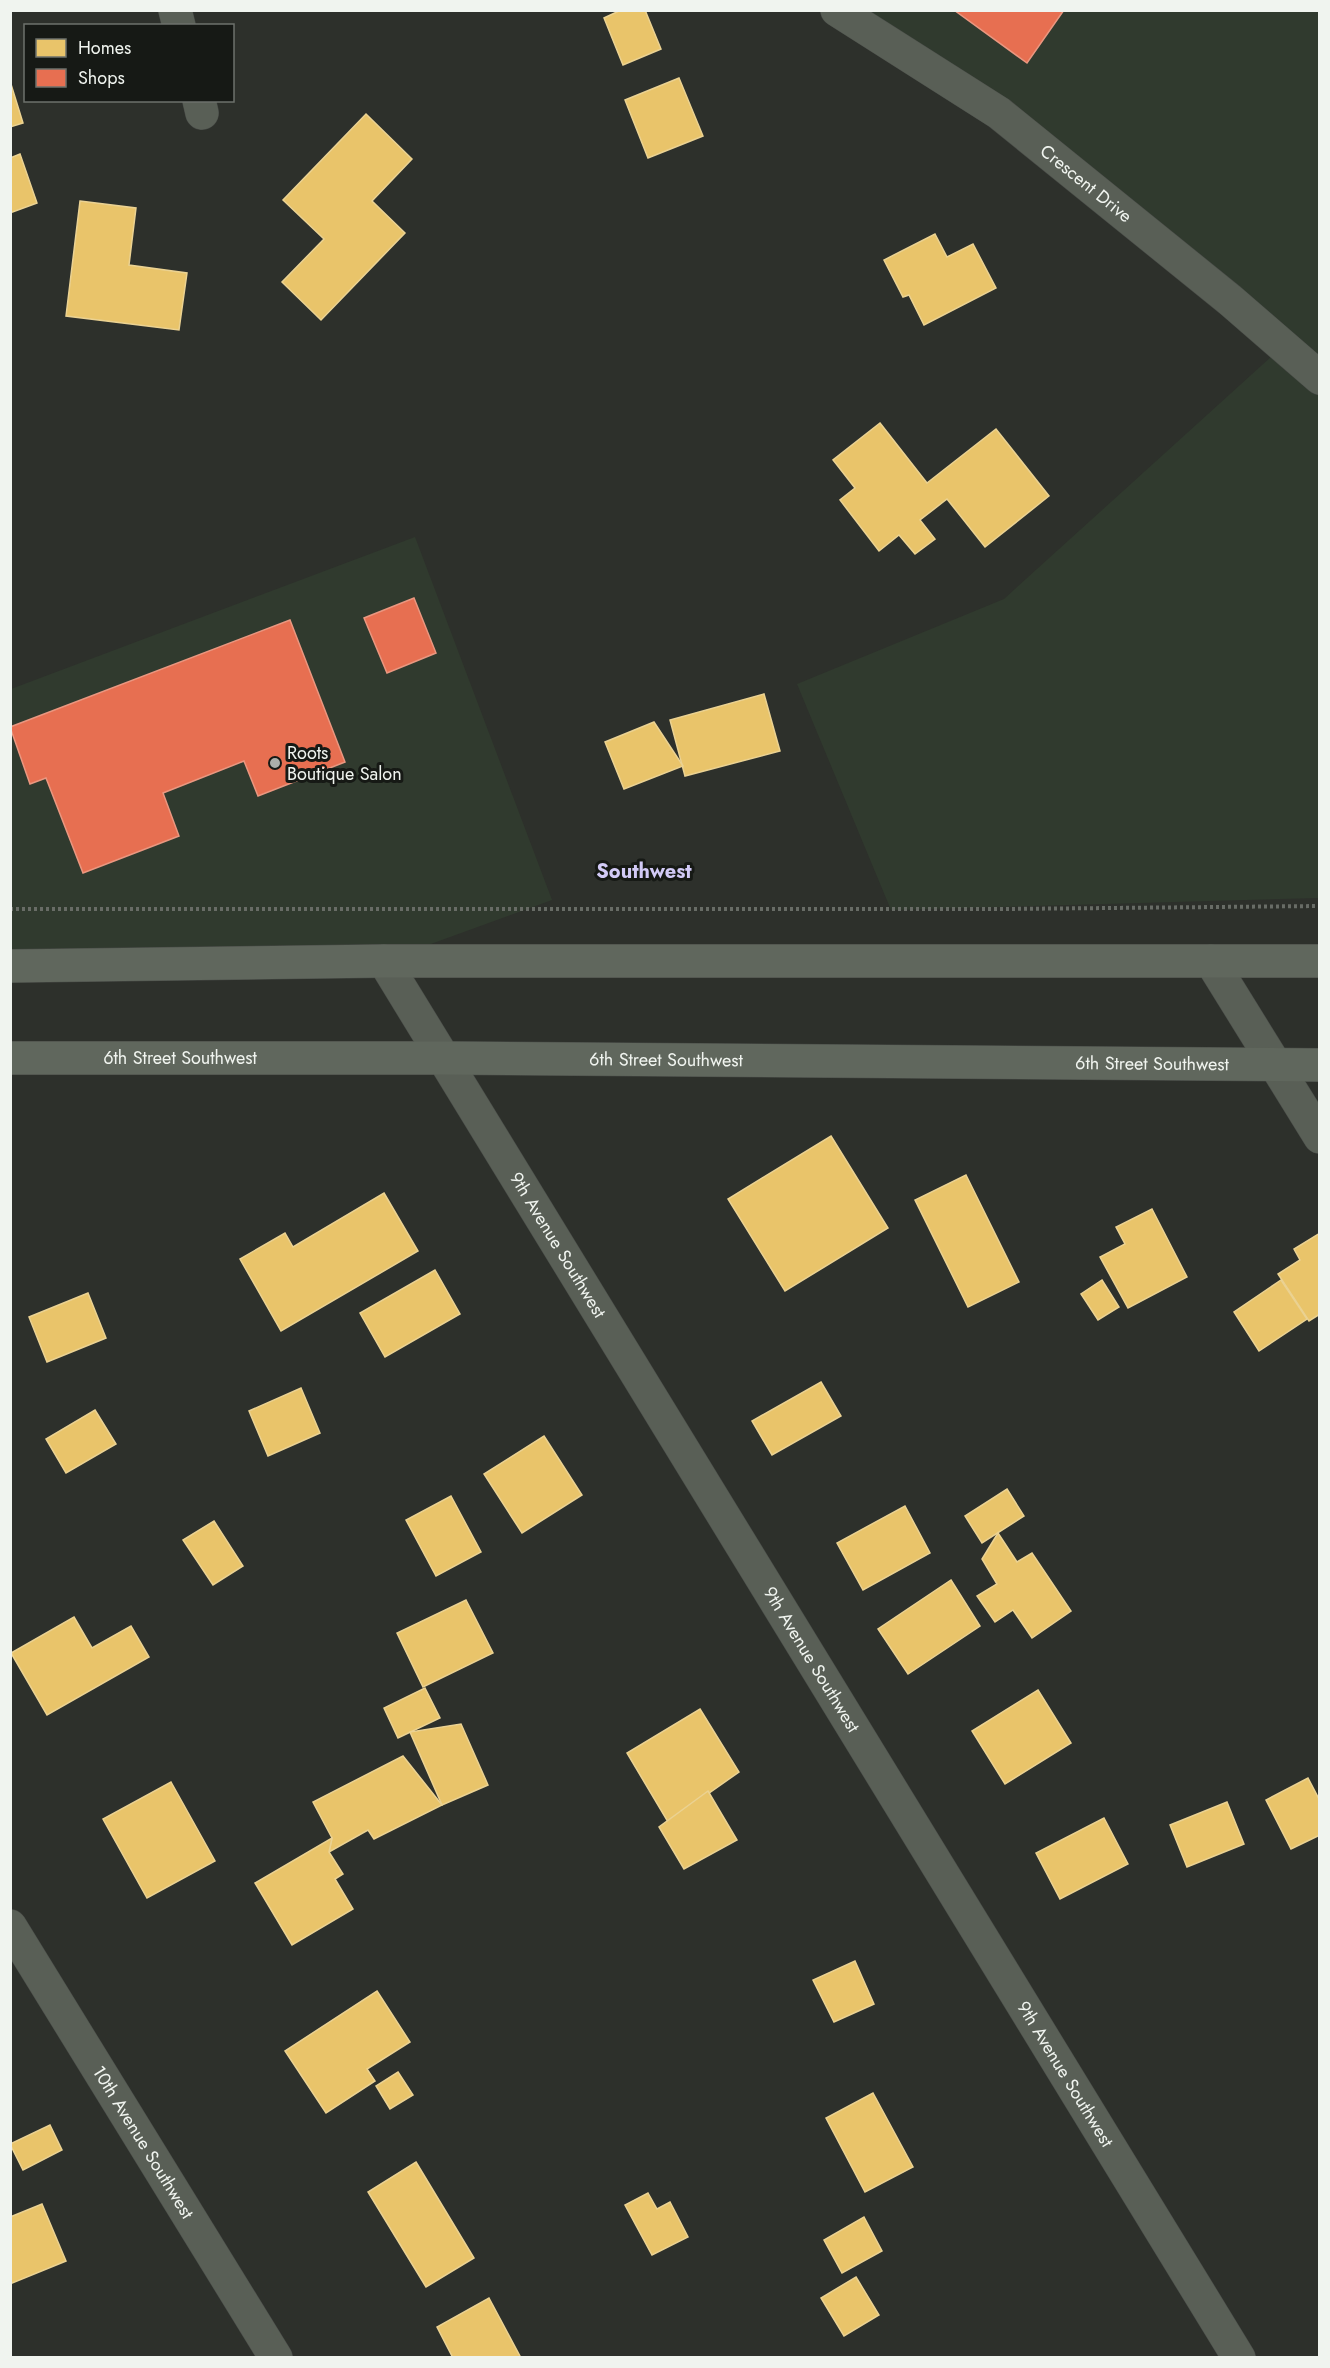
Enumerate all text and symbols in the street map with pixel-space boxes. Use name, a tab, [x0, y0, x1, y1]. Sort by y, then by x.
legend	[24, 24, 234, 102]
text: Homes	[78, 35, 131, 61]
text: Shops	[78, 65, 125, 91]
street label: Crescent Drive	[1034, 138, 1138, 229]
place label: Roots Boutique Salon	[287, 740, 402, 787]
marker: Roots Boutique Salon	[268, 756, 282, 770]
district label: Southwest	[596, 857, 692, 886]
street label: 6th Street Southwest	[103, 1045, 258, 1071]
street label: 6th Street Southwest	[589, 1046, 744, 1073]
street label: 6th Street Southwest	[1075, 1050, 1230, 1077]
street label: 9th Avenue Southwest	[503, 1167, 613, 1324]
street label: 9th Avenue Southwest	[757, 1582, 867, 1738]
street label: 9th Avenue Southwest	[1011, 1996, 1120, 2153]
street label: 10th Avenue Southwest	[86, 2061, 201, 2224]

